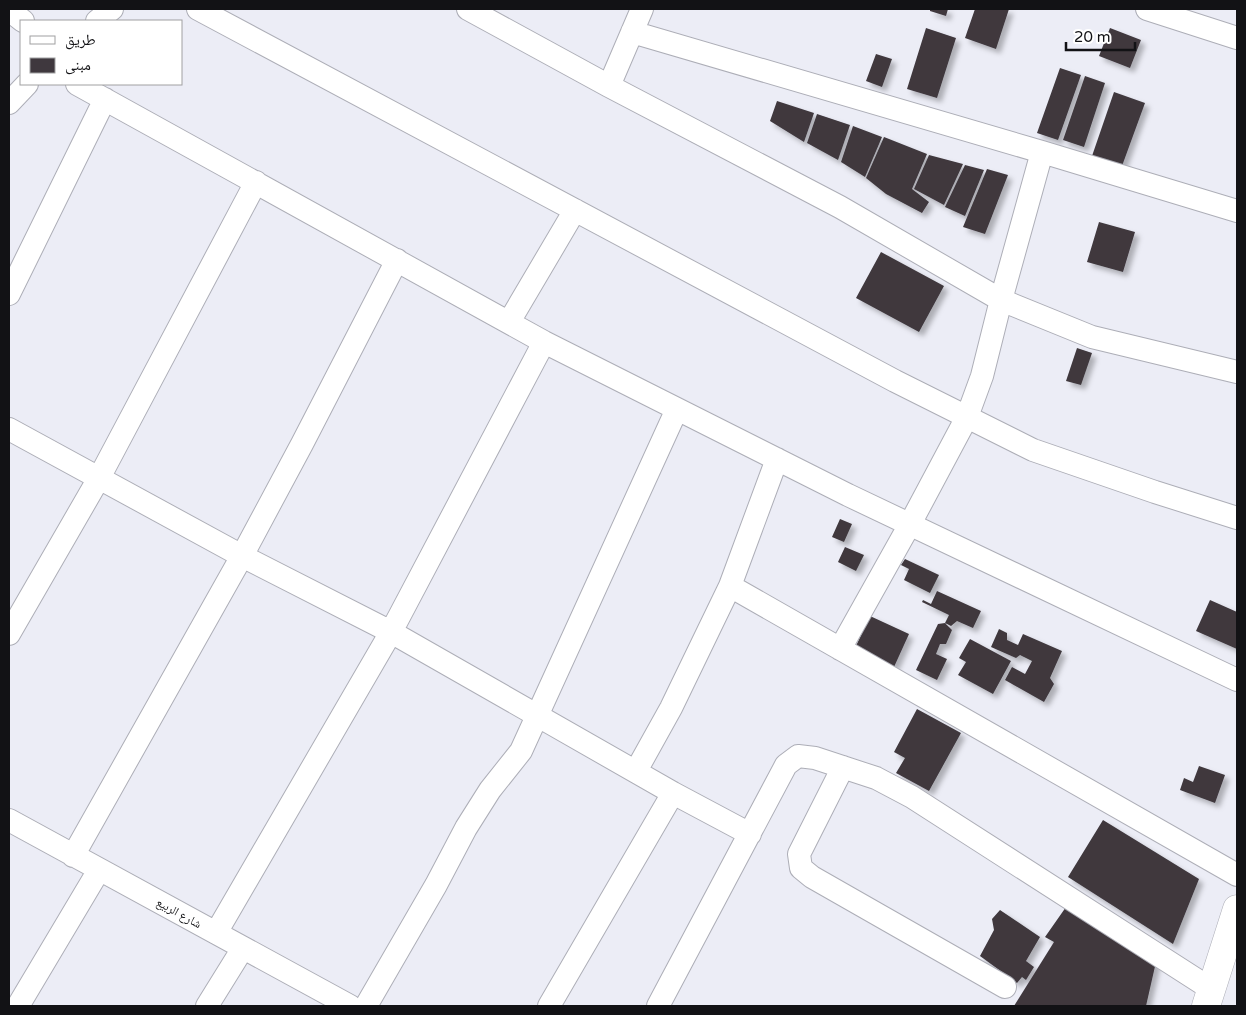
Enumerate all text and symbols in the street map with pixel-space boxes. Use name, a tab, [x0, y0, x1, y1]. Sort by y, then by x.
legend	[20, 20, 182, 85]
scale bar	[1066, 20, 1135, 52]
text: 20 m	[1074, 28, 1111, 46]
text: طريق	[65, 31, 96, 50]
text: مبنى	[65, 56, 91, 75]
street label: شارع الربيع	[153, 895, 204, 932]

